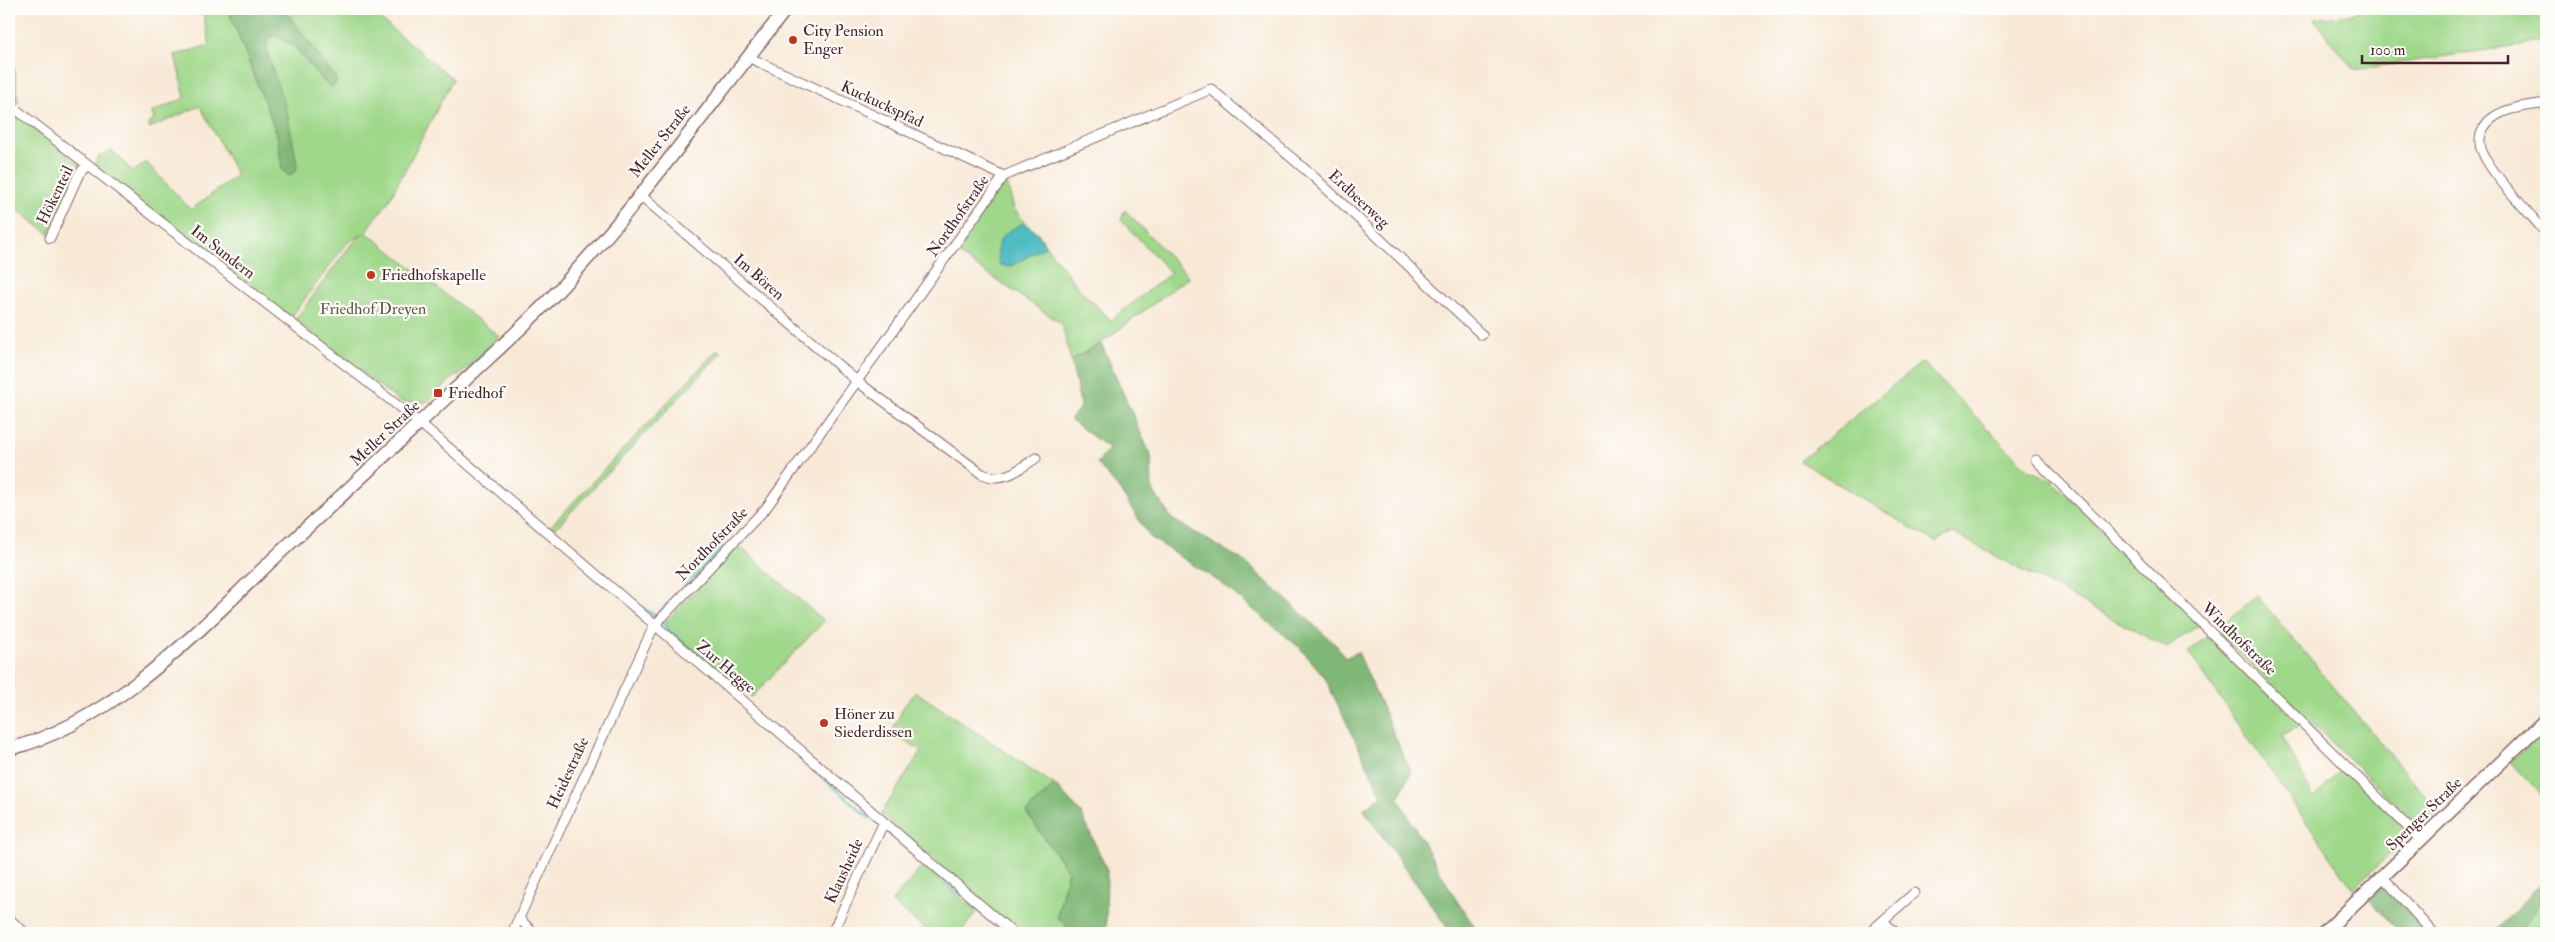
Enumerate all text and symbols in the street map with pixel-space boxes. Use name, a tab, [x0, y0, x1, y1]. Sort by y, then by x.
place label: City Pension Enger	[803, 21, 884, 59]
scale bar	[2362, 32, 2509, 64]
marker: City Pension Enger	[787, 34, 799, 46]
text: 100 m	[2370, 41, 2406, 60]
street label: Kuckuckspfad	[837, 76, 927, 133]
street label: Meller Straße	[625, 100, 695, 182]
street label: Hökenteil	[32, 162, 78, 228]
street label: Erdbeerweg	[1324, 166, 1395, 233]
street label: Nordhofstraße	[923, 171, 994, 261]
street label: Im Sundern	[187, 221, 259, 283]
street label: Im Bören	[729, 249, 789, 305]
place label: Friedhofskapelle	[381, 265, 486, 286]
marker: Friedhofskapelle	[365, 269, 377, 281]
park label: Friedhof Dreyen	[320, 299, 426, 319]
place label: Friedhof	[448, 383, 506, 403]
marker: Friedhof	[432, 387, 444, 399]
street label: Meller Straße	[346, 395, 424, 470]
street label: Nordhofstraße	[672, 503, 752, 585]
street label: Windhofstraße	[2197, 598, 2281, 680]
street label: Zur Hegge	[692, 636, 760, 698]
place label: Höner zu Siederdissen	[834, 704, 912, 742]
marker: Höner zu Siederdissen	[818, 717, 830, 729]
street label: Heidestraße	[543, 734, 593, 812]
street label: Spenger Straße	[2382, 773, 2467, 856]
street label: Klausheide	[820, 835, 868, 907]

